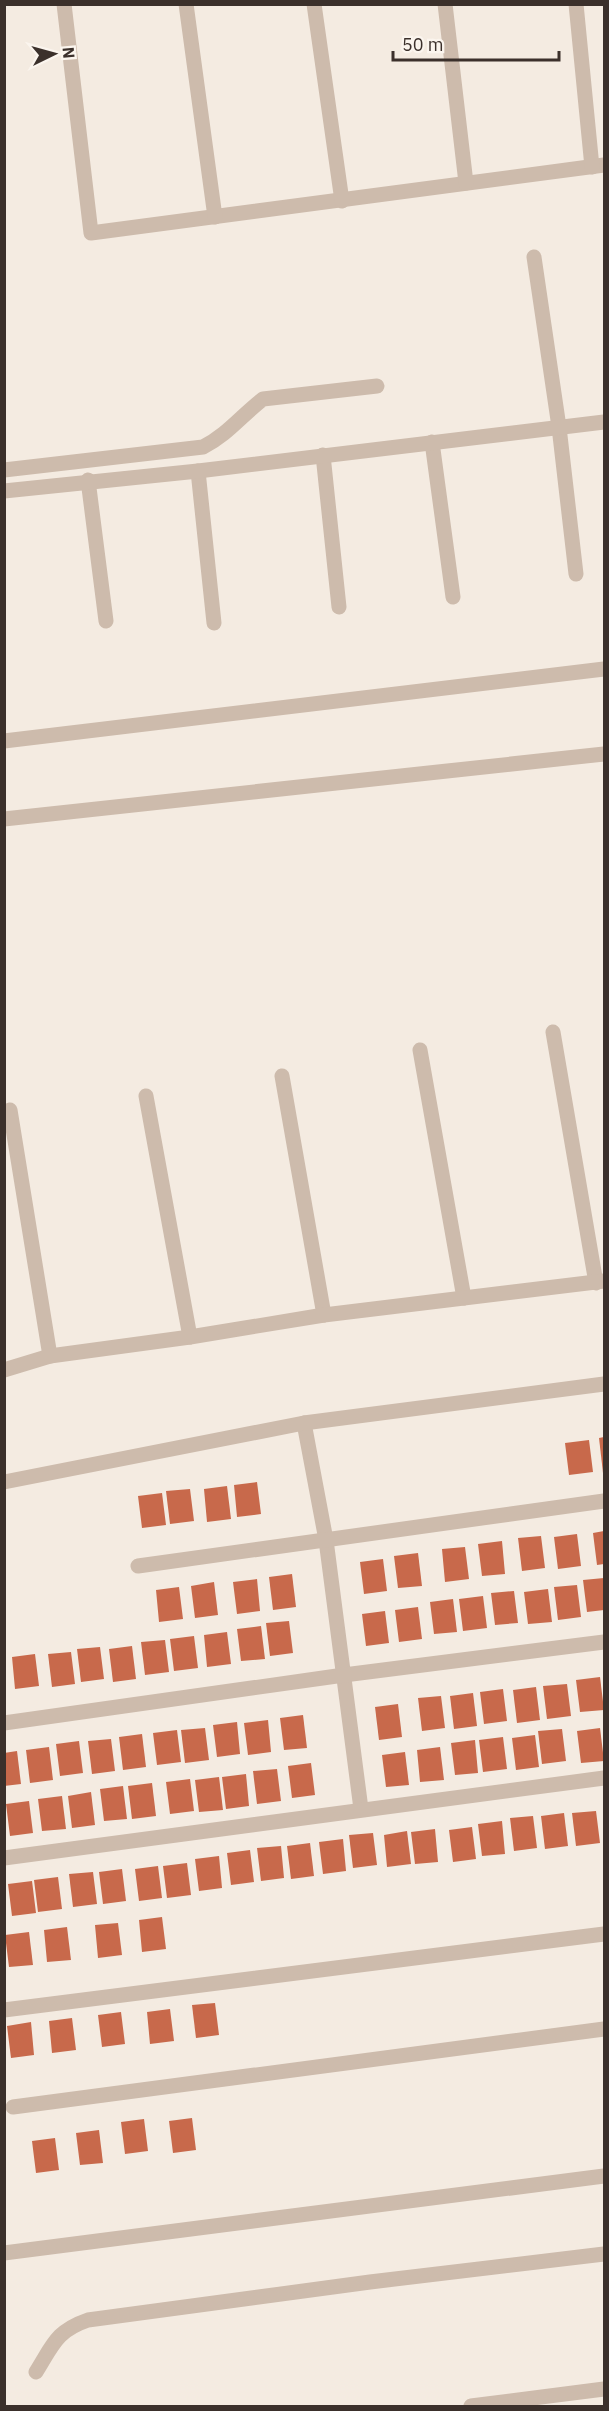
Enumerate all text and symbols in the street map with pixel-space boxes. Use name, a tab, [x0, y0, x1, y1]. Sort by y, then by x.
north arrow	[24, 24, 84, 84]
scale bar	[393, 24, 560, 62]
text: 50 m	[402, 33, 444, 56]
text: N	[58, 46, 79, 59]

